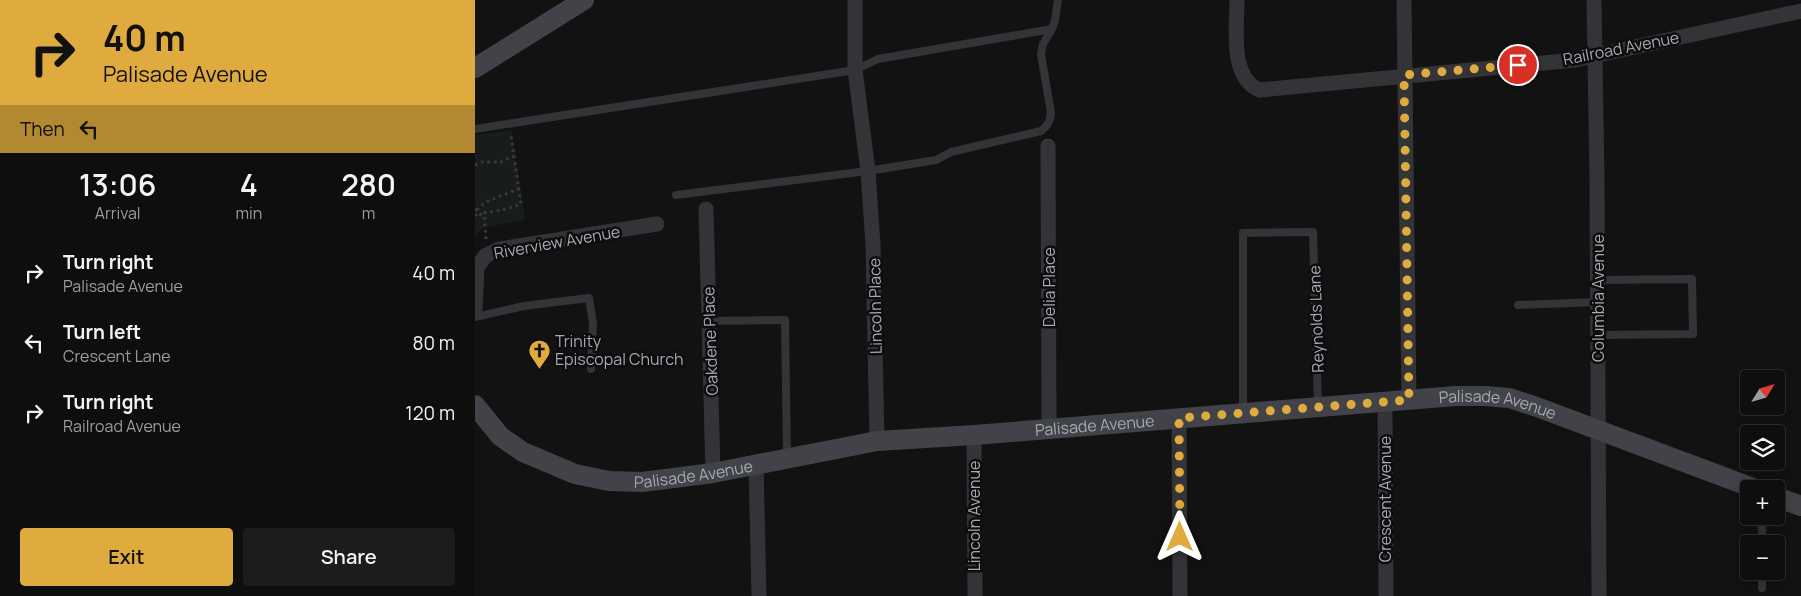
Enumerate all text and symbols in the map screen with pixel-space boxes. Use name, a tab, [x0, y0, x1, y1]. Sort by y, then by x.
text: 40 m	[103, 14, 186, 62]
icon: right	[20, 20, 85, 85]
street label: Railroad Avenue	[1561, 26, 1681, 70]
pin	[1497, 44, 1539, 86]
icon: arrive	[1504, 51, 1532, 79]
text: Palisade Avenue	[103, 59, 268, 89]
icon: left	[75, 115, 103, 143]
text: Then	[20, 116, 65, 142]
text: 13:06	[79, 164, 157, 205]
text: 4	[240, 164, 258, 205]
text: 280	[341, 164, 396, 205]
text: Arrival	[95, 202, 141, 224]
text: min	[235, 202, 262, 224]
text: m	[362, 202, 375, 224]
street label: Riverview Avenue	[492, 220, 622, 264]
street label: Columbia Avenue	[1587, 234, 1609, 362]
street label: Delia Place	[1038, 247, 1060, 327]
text: Turn right	[63, 249, 153, 275]
street label: Lincoln Place	[863, 258, 887, 354]
icon: right	[20, 259, 48, 287]
text: 40 m	[412, 260, 455, 286]
street label: Reynolds Lane	[1303, 265, 1329, 373]
text: Palisade Avenue	[63, 275, 183, 297]
street label: Oakdene Place	[697, 286, 723, 396]
text: Turn left	[63, 319, 141, 345]
icon: left	[20, 329, 48, 357]
text: 80 m	[412, 330, 455, 356]
place label: Trinity Episcopal Church	[555, 330, 684, 370]
church icon: Trinity Episcopal Church	[527, 338, 551, 369]
text: Crescent Lane	[63, 345, 171, 367]
north arrow	[1740, 370, 1785, 415]
map controls	[1740, 370, 1785, 580]
street label: Palisade Avenue	[1438, 385, 1560, 424]
text: Turn right	[63, 389, 153, 415]
icon: right	[20, 399, 48, 427]
text: 120 m	[405, 400, 455, 426]
street label: Palisade Avenue	[1034, 409, 1155, 441]
text: Railroad Avenue	[63, 415, 181, 437]
button: layers	[1740, 425, 1785, 470]
street label: Crescent Avenue	[1374, 436, 1396, 562]
street label: Palisade Avenue	[634, 454, 755, 493]
street label: Lincoln Avenue	[963, 461, 985, 571]
button: +	[1740, 480, 1785, 525]
position arrow	[1153, 510, 1205, 562]
button: Exit	[20, 528, 233, 586]
button: Share	[243, 528, 455, 586]
button: −	[1740, 535, 1785, 580]

